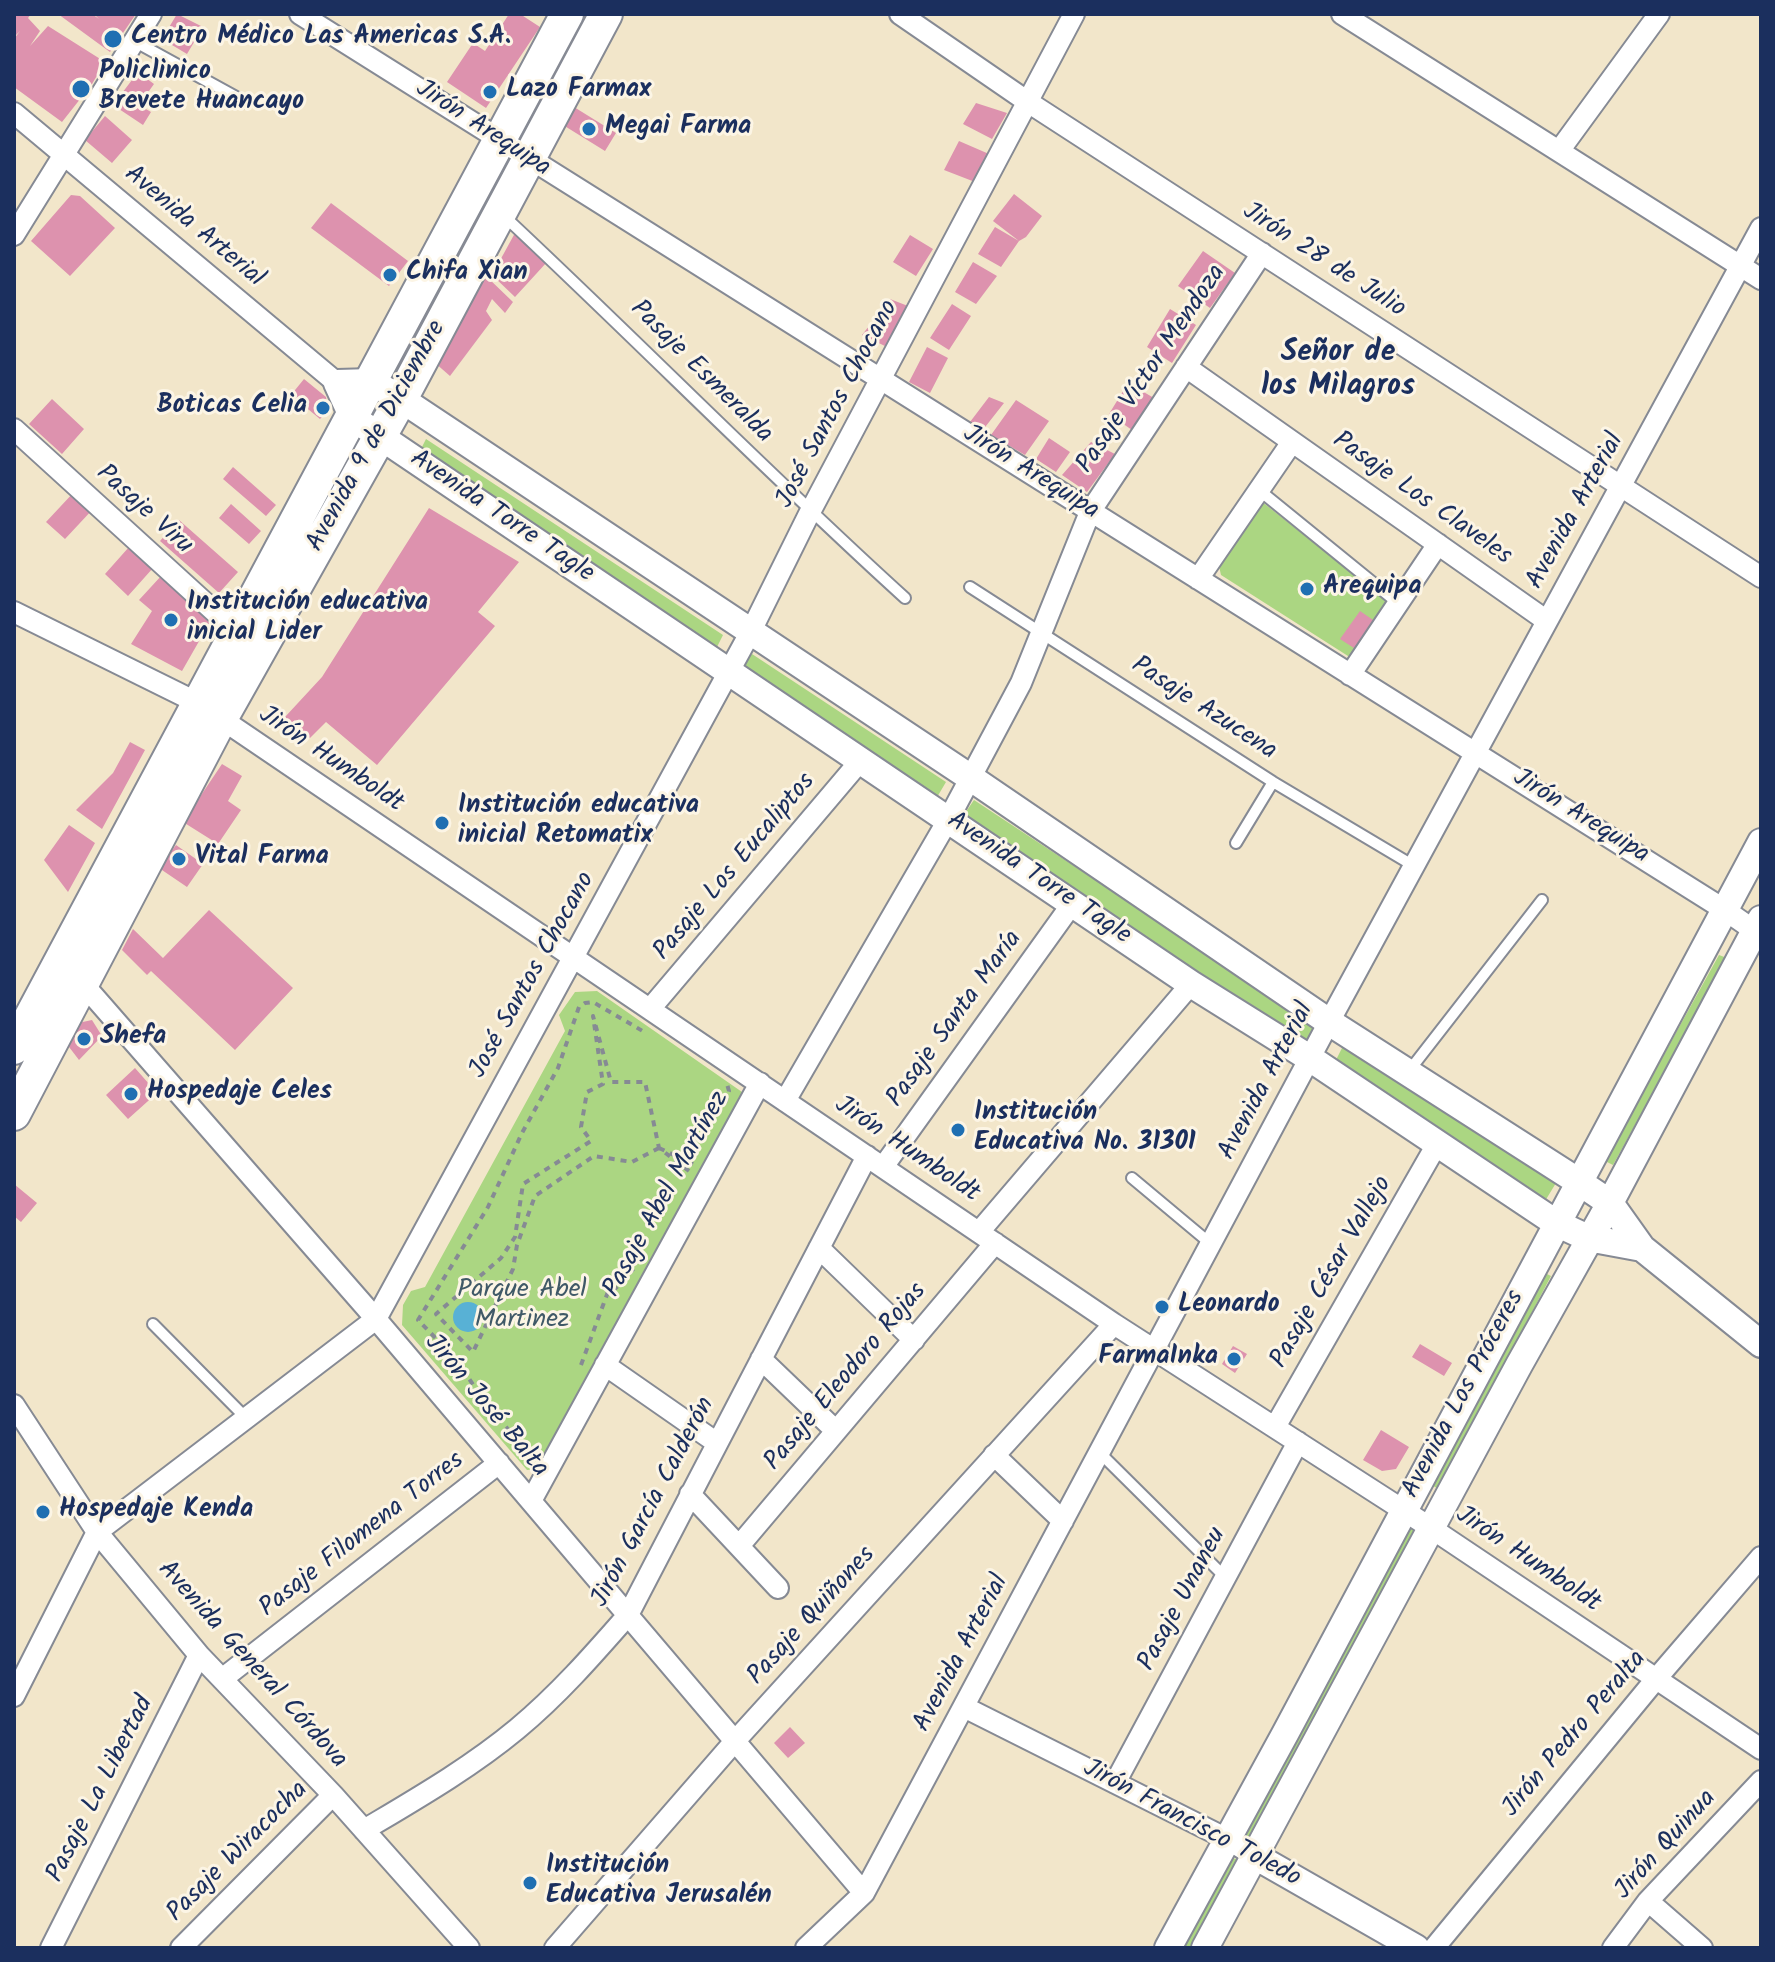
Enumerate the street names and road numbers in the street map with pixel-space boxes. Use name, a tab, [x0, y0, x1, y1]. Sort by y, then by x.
street label: Jirón Arequipa	[409, 75, 555, 185]
street label: Avenida Arterial	[116, 160, 270, 296]
street label: Jirón 28 de Julio	[1236, 198, 1410, 326]
street label: Pasaje Víctor Mendoza	[1072, 260, 1234, 480]
street label: Pasaje Esmeralda	[622, 295, 778, 451]
street label: José Santos Chocano	[771, 296, 907, 514]
street label: Avenida 9 de Diciembre	[301, 316, 455, 558]
street label: Jirón Arequipa	[956, 420, 1104, 528]
street label: Pasaje Los Claveles	[1325, 426, 1517, 574]
street label: Avenida Arterial	[1521, 428, 1633, 596]
street label: Avenida Torre Tagle	[403, 445, 599, 591]
street label: Pasaje Viru	[88, 459, 198, 563]
street label: Pasaje Azucena	[1124, 651, 1282, 769]
street label: Jirón Humboldt	[251, 701, 409, 821]
street label: Jirón Arequipa	[1506, 764, 1654, 872]
street label: Pasaje Los Eucaliptos	[648, 768, 824, 968]
street label: Avenida Torre Tagle	[940, 807, 1136, 953]
street label: José Santos Chocano	[464, 868, 604, 1084]
street label: Pasaje Santa María	[882, 926, 1030, 1114]
street label: Avenida Arterial	[1213, 998, 1323, 1166]
street label: Pasaje Abel Martínez	[598, 1086, 738, 1304]
street label: Jirón Humboldt	[827, 1091, 985, 1211]
street label: Pasaje César Vallejo	[1265, 1171, 1401, 1375]
street label: Pasaje Eleodoro Rojas	[759, 1278, 935, 1478]
street label: Avenida Los Próceres	[1397, 1286, 1533, 1504]
street label: Jirón José Balta	[416, 1329, 554, 1485]
street label: Jirón García Calderón	[587, 1393, 723, 1613]
street label: Pasaje Filomena Torres	[255, 1447, 471, 1625]
street label: Jirón Humboldt	[1448, 1501, 1606, 1621]
street label: Pasaje Unaneu	[1133, 1523, 1235, 1677]
street label: Pasaje Quiñones	[743, 1541, 883, 1693]
street label: Avenida General Córdova	[150, 1556, 352, 1776]
street label: Avenida Arterial	[908, 1570, 1018, 1738]
street label: Jirón Pedro Peralta	[1497, 1645, 1655, 1825]
street label: Pasaje La Libertad	[42, 1692, 162, 1888]
street label: Jirón Francisco Toledo	[1077, 1754, 1305, 1896]
street label: Pasaje Wiracocha	[162, 1776, 316, 1930]
street label: Jirón Quinua	[1610, 1785, 1724, 1907]

